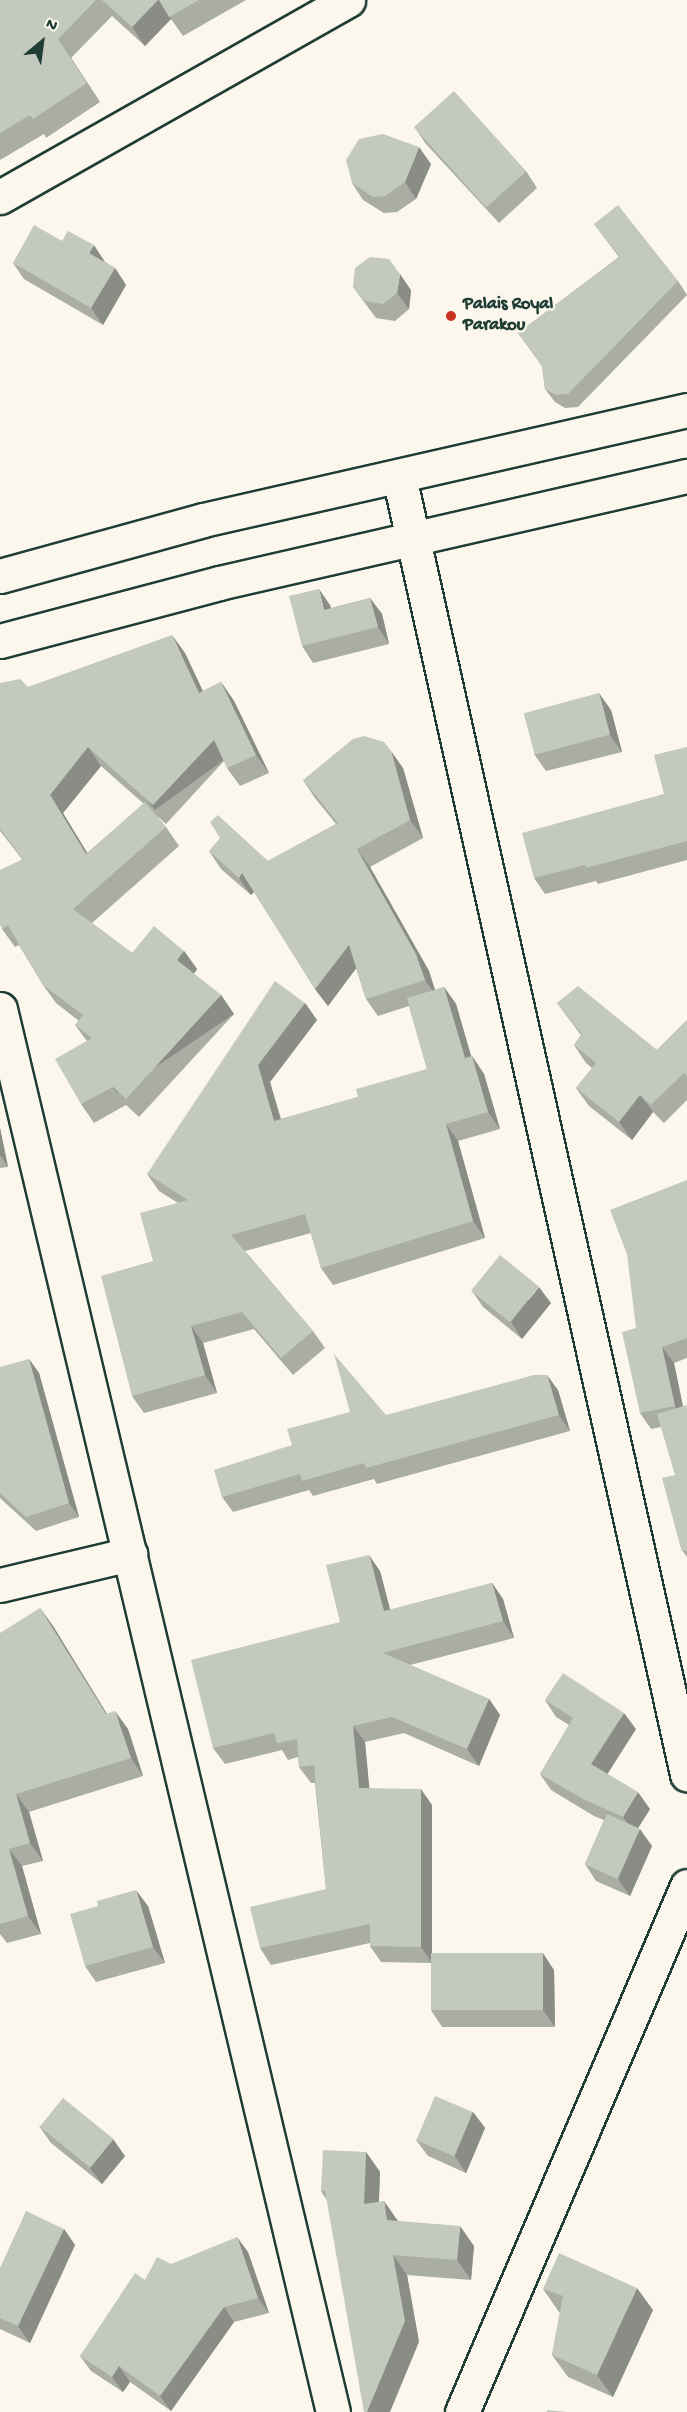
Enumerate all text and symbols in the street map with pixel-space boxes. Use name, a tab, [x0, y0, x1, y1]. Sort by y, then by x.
north arrow	[12, 12, 72, 72]
text: N	[42, 15, 60, 37]
place label: Palais Royal Parakou	[463, 295, 553, 338]
marker: Palais Royal Parakou	[444, 309, 458, 323]

